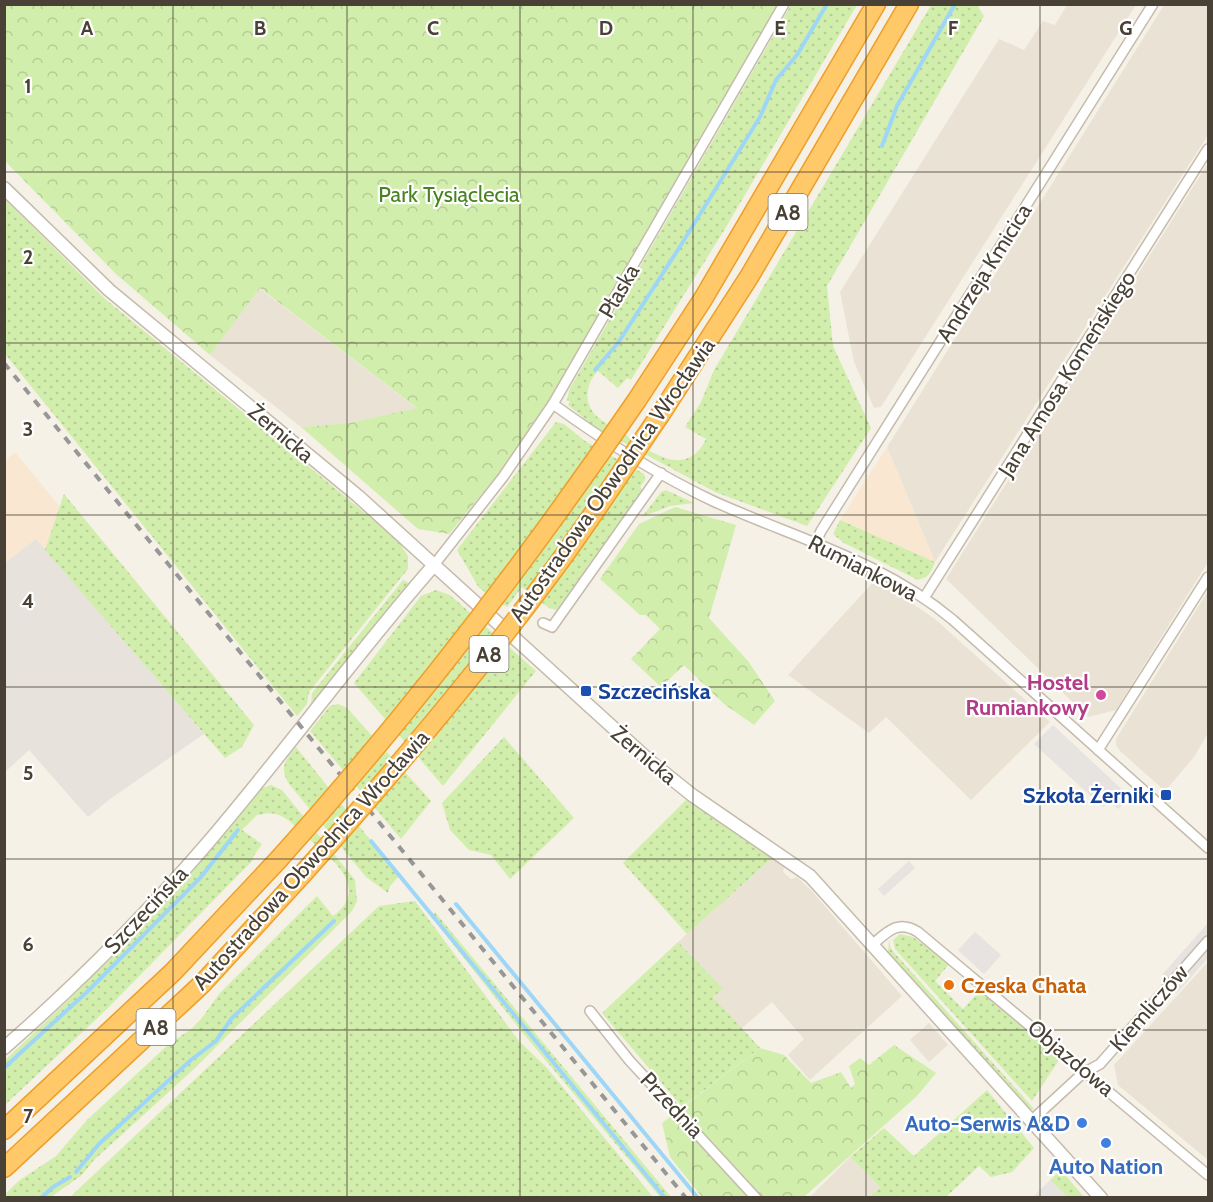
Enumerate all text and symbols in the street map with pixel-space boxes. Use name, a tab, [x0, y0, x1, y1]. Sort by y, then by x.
text: A	[81, 16, 94, 40]
text: B	[254, 16, 266, 40]
text: C	[427, 16, 439, 40]
text: D	[599, 16, 613, 40]
text: E	[774, 16, 786, 40]
text: F	[948, 16, 959, 40]
text: G	[1119, 16, 1133, 40]
text: 1	[24, 74, 32, 98]
park label: Park Tysiąclecia	[378, 181, 520, 208]
road number: A8	[768, 194, 808, 230]
street label: Andrzeja Kmicica	[931, 198, 1038, 347]
text: 2	[23, 245, 33, 269]
street label: Płaska	[593, 259, 645, 323]
street label: Jana Amosa Komeńskiego	[992, 266, 1141, 483]
street label: Autostradowa Obwodnica Wrocławia	[503, 332, 721, 627]
street label: Żernicka	[243, 398, 320, 469]
text: 3	[23, 417, 33, 441]
street label: Rumiankowa	[804, 529, 923, 607]
text: 4	[22, 589, 34, 613]
road number: A8	[470, 636, 508, 672]
place label: Hostel Rumiankowy	[965, 669, 1089, 721]
place label: Szczecińska	[598, 678, 711, 705]
marker: Szczecińska	[579, 684, 593, 698]
marker: Hostel Rumiankowy	[1094, 688, 1108, 702]
street label: Żernicka	[606, 720, 683, 791]
street label: Autostradowa Obwodnica Wrocławia	[187, 724, 435, 996]
text: 5	[23, 761, 33, 785]
place label: Szkoła Żerniki	[1023, 782, 1154, 809]
marker: Szkoła Żerniki	[1159, 788, 1173, 802]
street label: Szczecińska	[98, 860, 194, 960]
text: 6	[22, 932, 34, 956]
street label: Kiemliczów	[1104, 959, 1194, 1057]
place label: Czeska Chata	[961, 972, 1087, 999]
marker: Czeska Chata	[942, 978, 956, 992]
road number: A8	[136, 1009, 176, 1045]
street label: Objazdowa	[1022, 1014, 1120, 1102]
street label: Przednia	[635, 1066, 710, 1144]
text: 7	[23, 1104, 34, 1128]
place label: Auto-Serwis A&D	[905, 1110, 1070, 1137]
marker: Auto-Serwis A&D	[1075, 1116, 1089, 1130]
marker: Auto Nation	[1099, 1136, 1113, 1150]
place label: Auto Nation	[1049, 1153, 1163, 1180]

